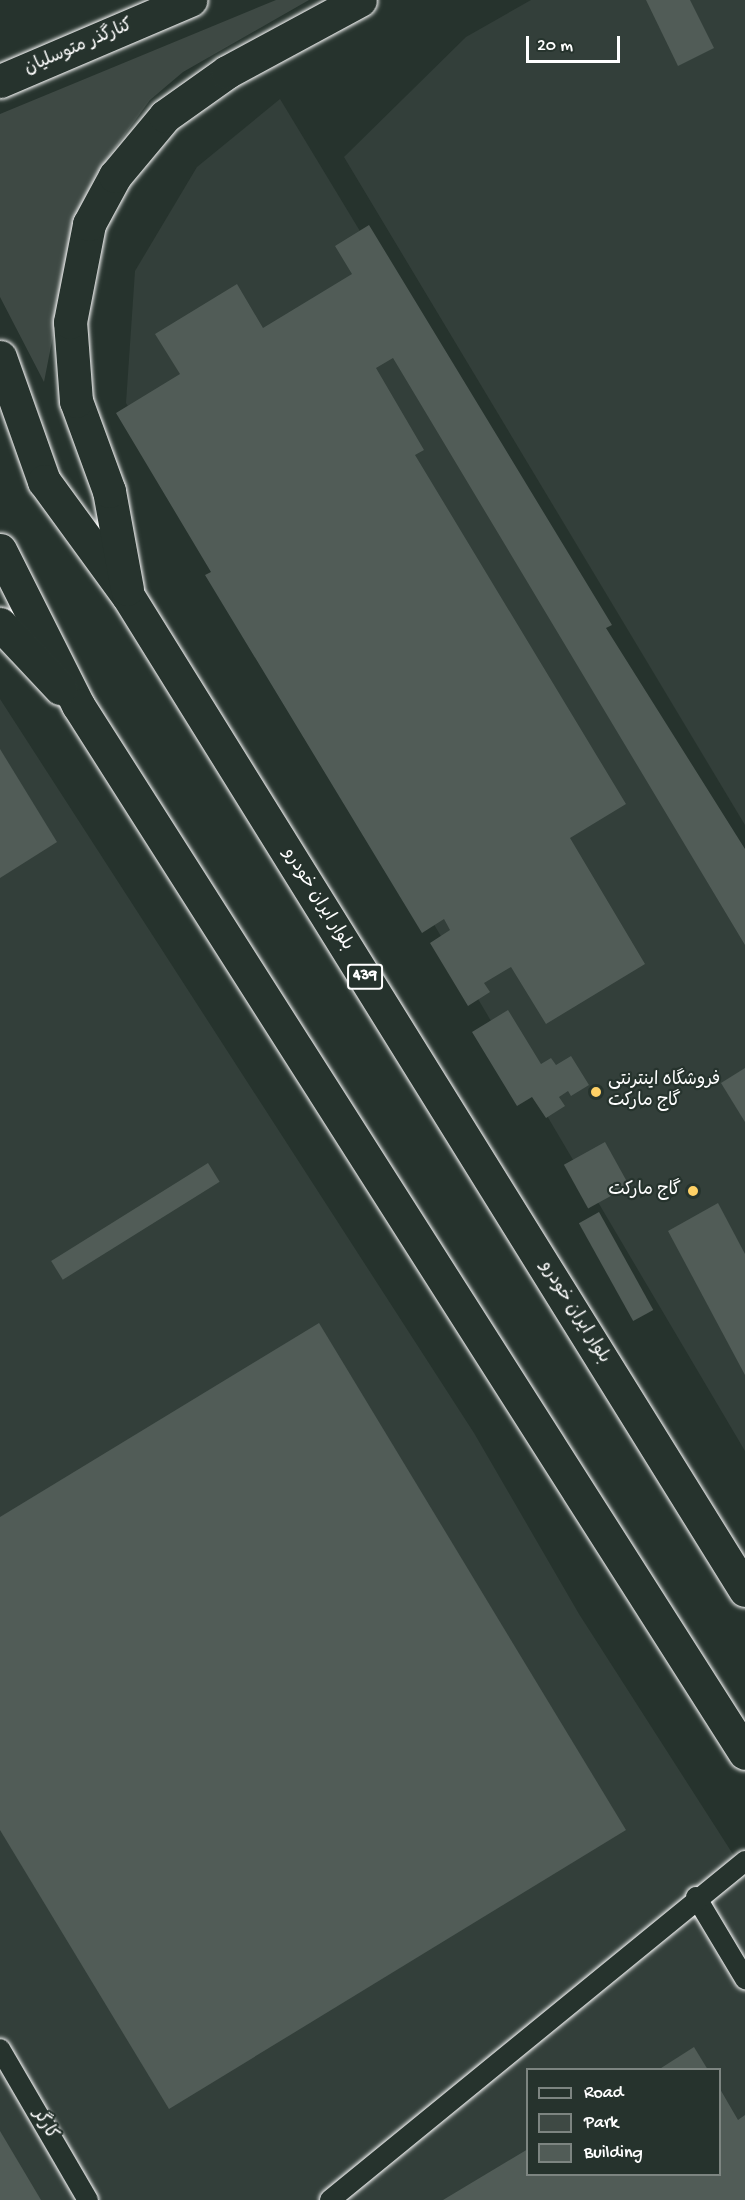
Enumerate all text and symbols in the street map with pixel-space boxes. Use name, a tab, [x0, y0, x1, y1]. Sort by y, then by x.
street label: کنارگذر متوسلیان	[22, 15, 136, 81]
scale bar	[529, 24, 624, 62]
text: 20 m	[537, 36, 573, 57]
street label: بلوار ایران خودرو	[277, 845, 357, 955]
road number: 439	[347, 964, 383, 990]
place label: فروشگاه اینترنتی گاج مارکت	[608, 1071, 720, 1114]
marker: فروشگاه اینترنتی گاج مارکت	[589, 1085, 603, 1099]
place label: گاج مارکت	[608, 1180, 681, 1202]
marker: گاج مارکت	[686, 1184, 700, 1198]
street label: بلوار ایران خودرو	[534, 1258, 614, 1368]
legend	[526, 2068, 721, 2176]
text: Road	[584, 2083, 623, 2104]
street label: کارگر	[27, 2106, 61, 2144]
text: Park	[584, 2113, 618, 2134]
text: Building	[584, 2143, 643, 2164]

